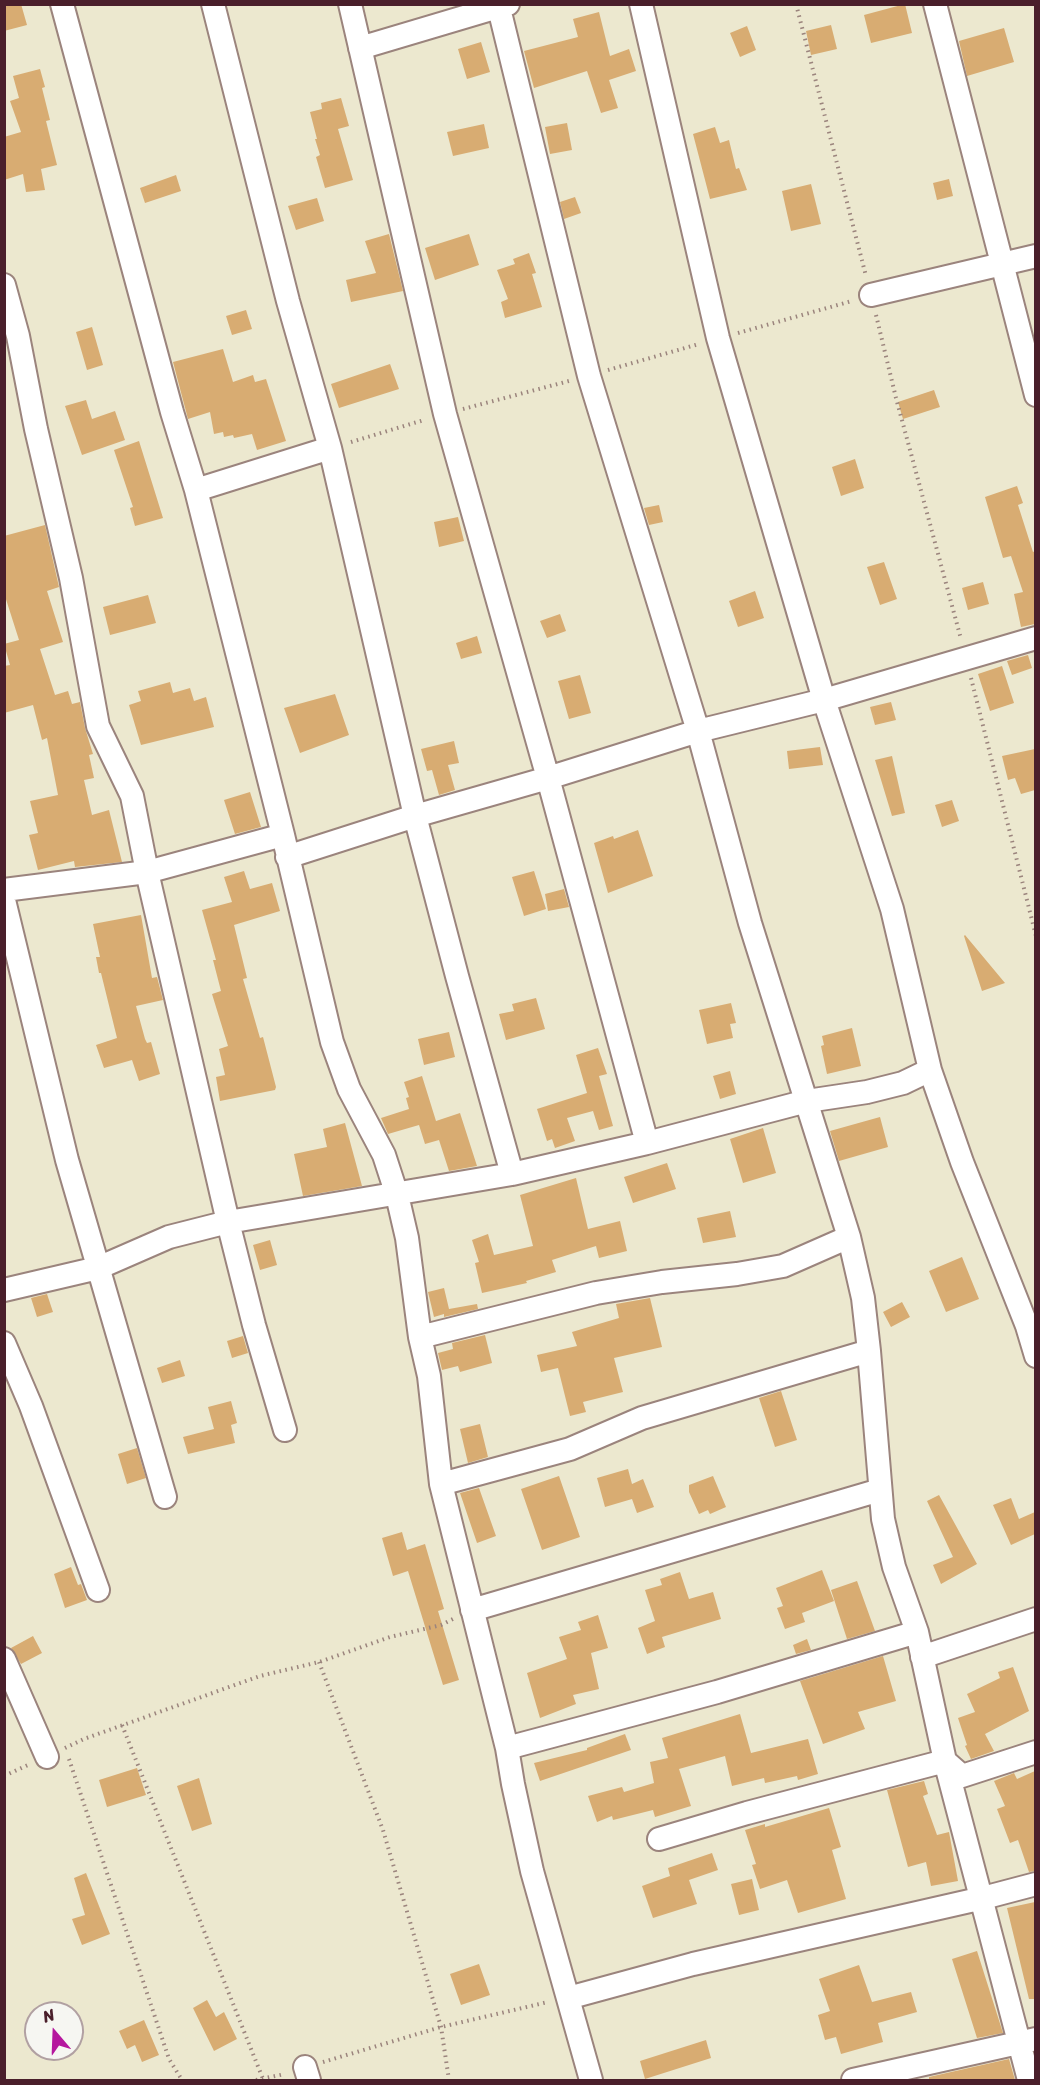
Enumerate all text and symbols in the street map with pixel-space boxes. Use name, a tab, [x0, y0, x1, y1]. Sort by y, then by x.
text: N	[39, 2000, 59, 2031]
north arrow	[24, 2001, 84, 2061]

